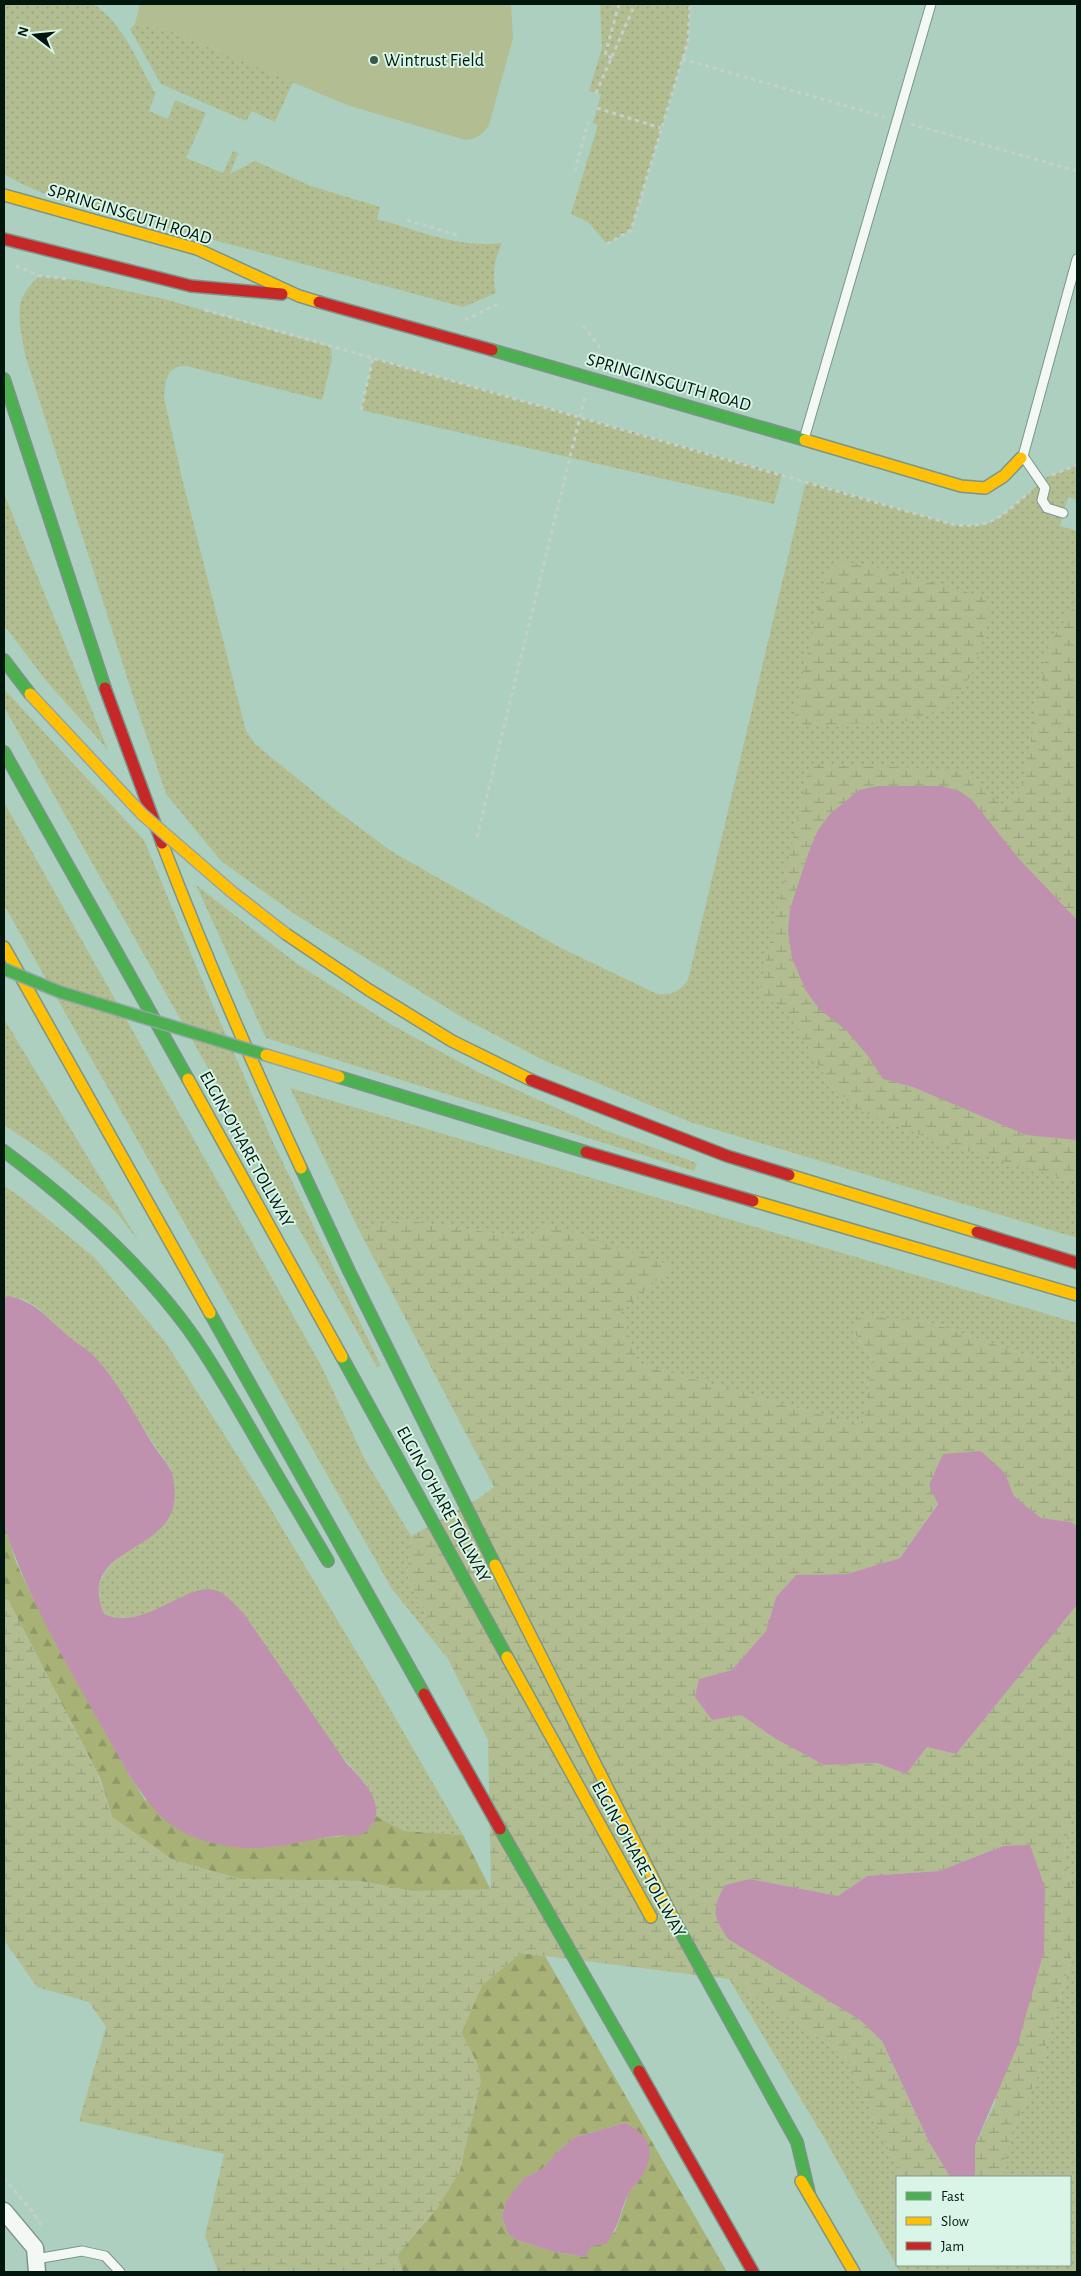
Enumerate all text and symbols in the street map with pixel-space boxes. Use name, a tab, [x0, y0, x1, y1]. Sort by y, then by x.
north arrow	[10, 10, 60, 60]
text: N	[15, 25, 32, 38]
place label: Wintrust Field	[384, 52, 484, 70]
marker: Wintrust Field	[368, 54, 380, 66]
street label: SPRINGINSGUTH ROAD	[46, 181, 214, 248]
street label: SPRINGINSGUTH ROAD	[584, 351, 753, 415]
street label: ELGIN-O'HARE TOLLWAY	[196, 1068, 297, 1231]
street label: ELGIN-O'HARE TOLLWAY	[393, 1423, 494, 1586]
street label: ELGIN-O'HARE TOLLWAY	[588, 1778, 689, 1941]
legend	[896, 2176, 1071, 2266]
text: Fast	[941, 2189, 965, 2204]
text: Slow	[941, 2214, 969, 2229]
text: Jam	[941, 2239, 964, 2254]

